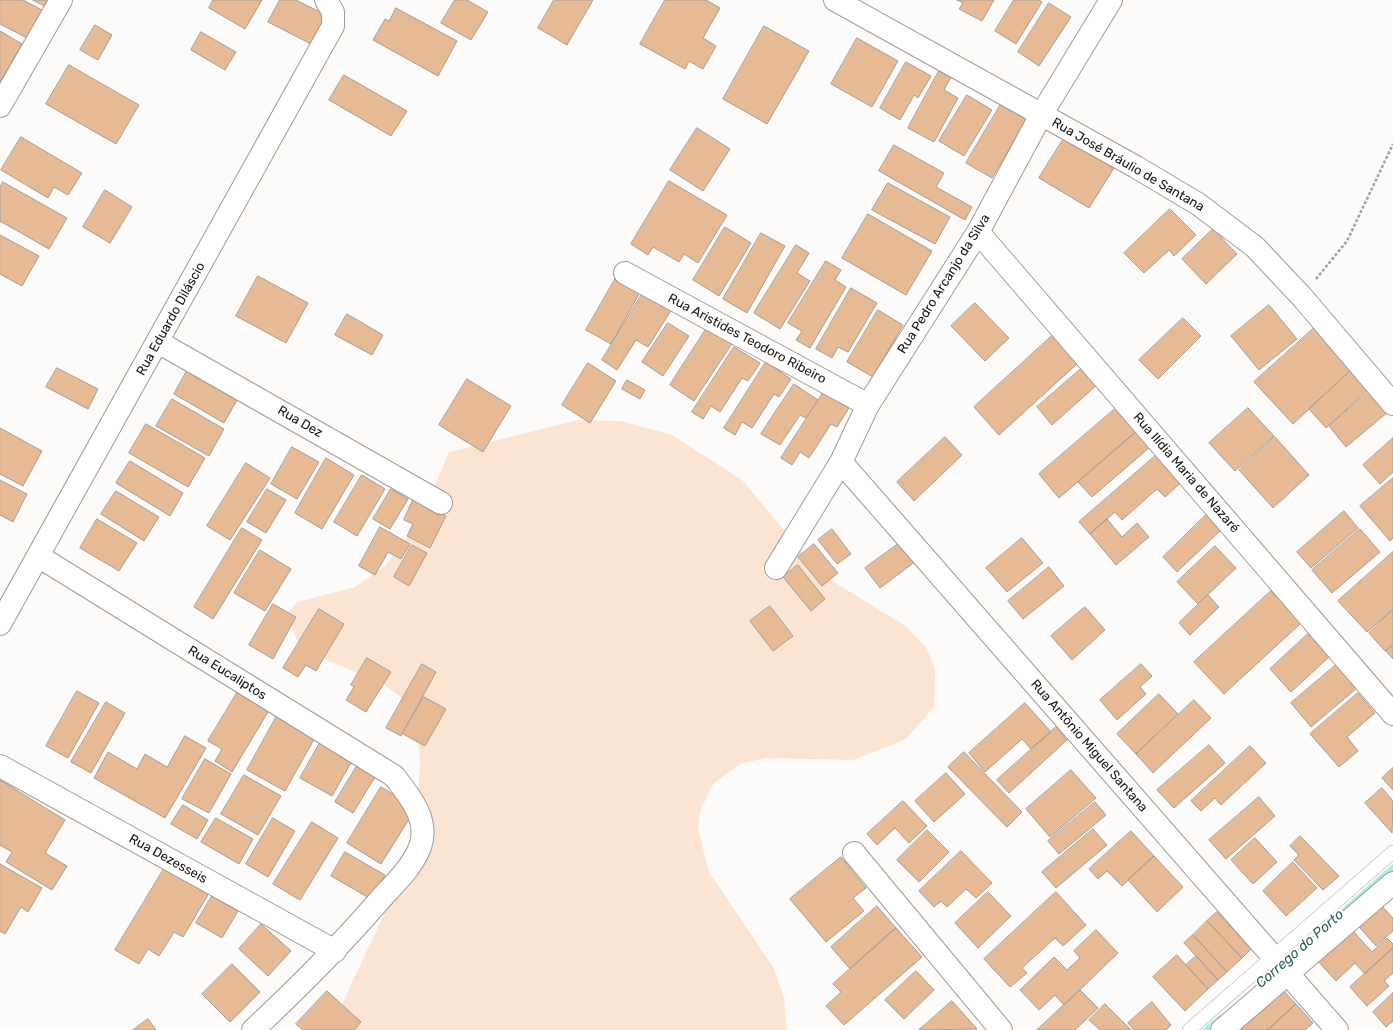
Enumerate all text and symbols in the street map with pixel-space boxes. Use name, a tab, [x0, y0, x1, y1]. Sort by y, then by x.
street label: Rua José Bráulio de Santana	[1049, 115, 1207, 215]
street label: Rua Pedro Arcanjo da Silva	[895, 211, 993, 357]
street label: Rua Eduardo Diláscio	[133, 260, 209, 378]
street label: Rua Aristides Teodoro Ribeiro	[665, 291, 829, 387]
street label: Rua Dez	[275, 403, 325, 441]
street label: Rua Ilídia Maria de Nazaré	[1130, 410, 1242, 536]
street label: Rua Eucaliptos	[185, 643, 269, 703]
street label: Rua Antônio Miguel Santana	[1027, 677, 1151, 815]
street label: Rua Dezesseis	[126, 831, 210, 887]
water label: Corrego do Porto	[1253, 906, 1347, 992]

